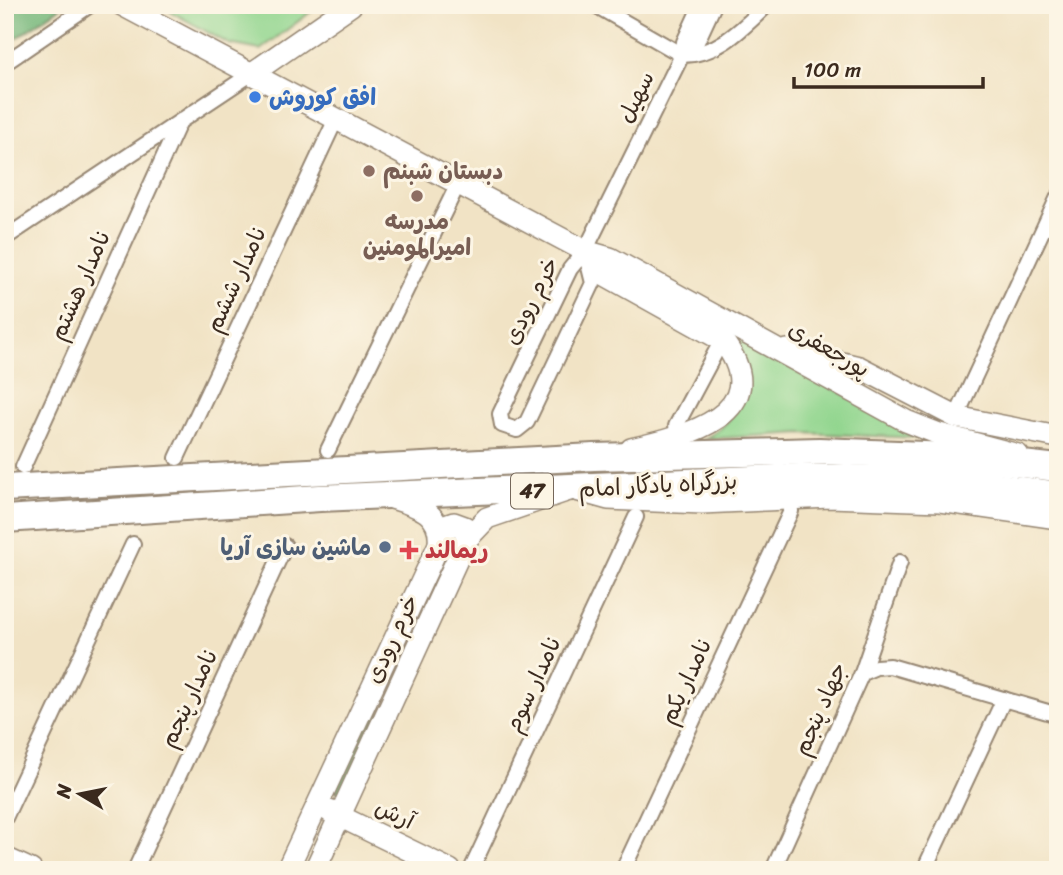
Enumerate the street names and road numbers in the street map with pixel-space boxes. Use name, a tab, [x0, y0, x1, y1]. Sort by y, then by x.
street label: سهیل	[606, 64, 666, 130]
street label: نامدار ششم	[193, 219, 279, 339]
street label: نامدار هشتم	[37, 223, 123, 347]
street label: خرم‌ رودی	[491, 250, 571, 352]
street label: پورجعفری	[780, 309, 878, 389]
street label: بزرگراه یادگار امام	[578, 460, 738, 510]
road number: 47	[511, 474, 553, 508]
street label: خرم رودی	[353, 587, 431, 691]
street label: نامدار سوم	[493, 628, 573, 740]
street label: نامدار یکم	[648, 630, 724, 732]
street label: نامدار پنجم	[148, 641, 230, 755]
street label: جهاد پنجم	[781, 655, 859, 763]
street label: آرش	[368, 787, 423, 842]

